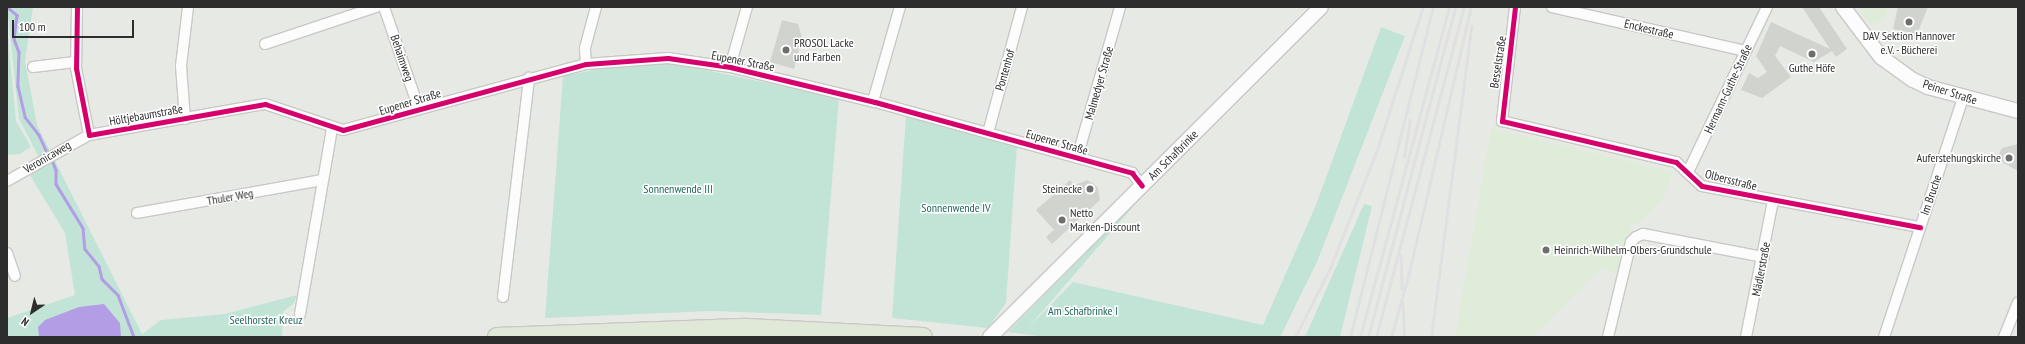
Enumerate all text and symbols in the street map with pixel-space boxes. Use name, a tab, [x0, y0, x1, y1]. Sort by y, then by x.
scale bar	[14, 12, 136, 38]
street label: Enckestraße	[1623, 16, 1675, 42]
marker: DAV Sektion Hannover e.V. - Bücherei	[1904, 17, 1914, 27]
text: 100 m	[19, 19, 46, 34]
place label: DAV Sektion Hannover e.V. - Bücherei	[1863, 29, 1955, 57]
street label: Behaimweg	[387, 33, 417, 83]
street label: Besselstraße	[1487, 35, 1509, 89]
place label: PROSOL Lacke und Farben	[794, 36, 854, 64]
street label: Hermann-Guthe-Straße	[1701, 42, 1755, 136]
marker: PROSOL Lacke und Farben	[781, 45, 791, 55]
street label: Malmedyer Straße	[1082, 45, 1116, 121]
street label: Eupener Straße	[710, 48, 776, 74]
street label: Pontenhof	[992, 48, 1018, 92]
marker: Guthe Höfe	[1807, 49, 1817, 59]
place label: Guthe Höfe	[1789, 61, 1835, 75]
street label: Peiner Straße	[1921, 76, 1979, 108]
street label: Eupener Straße	[377, 86, 443, 118]
street label: Höltjebaumstraße	[108, 101, 184, 129]
street label: Eupener Straße	[1024, 126, 1090, 158]
street label: Am Schafbrinke	[1145, 127, 1201, 183]
street label: Veronicaweg	[21, 138, 73, 176]
place label: Auferstehungskirche	[1917, 151, 2001, 165]
marker: Auferstehungskirche	[2004, 153, 2014, 163]
street label: Olbersstraße	[1703, 167, 1759, 193]
street label: Im Bruche	[1917, 173, 1945, 217]
park label: Sonnenwende III	[643, 182, 713, 196]
place label: Steinecke	[1042, 182, 1082, 196]
marker: Steinecke	[1085, 184, 1095, 194]
street label: Thuler Weg	[206, 186, 254, 208]
park label: Sonnenwende IV	[921, 201, 991, 215]
place label: Netto Marken-Discount	[1070, 206, 1140, 234]
marker: Netto Marken-Discount	[1057, 215, 1067, 225]
street label: Mädlerstraße	[1749, 241, 1773, 297]
place label: Heinrich-Wilhelm-Olbers-Grundschule	[1554, 243, 1712, 257]
marker: Heinrich-Wilhelm-Olbers-Grundschule	[1541, 245, 1551, 255]
north arrow	[12, 292, 52, 332]
park label: Am Schafbrinke I	[1048, 304, 1118, 318]
park label: Seelhorster Kreuz	[230, 313, 302, 327]
text: N	[19, 314, 32, 329]

